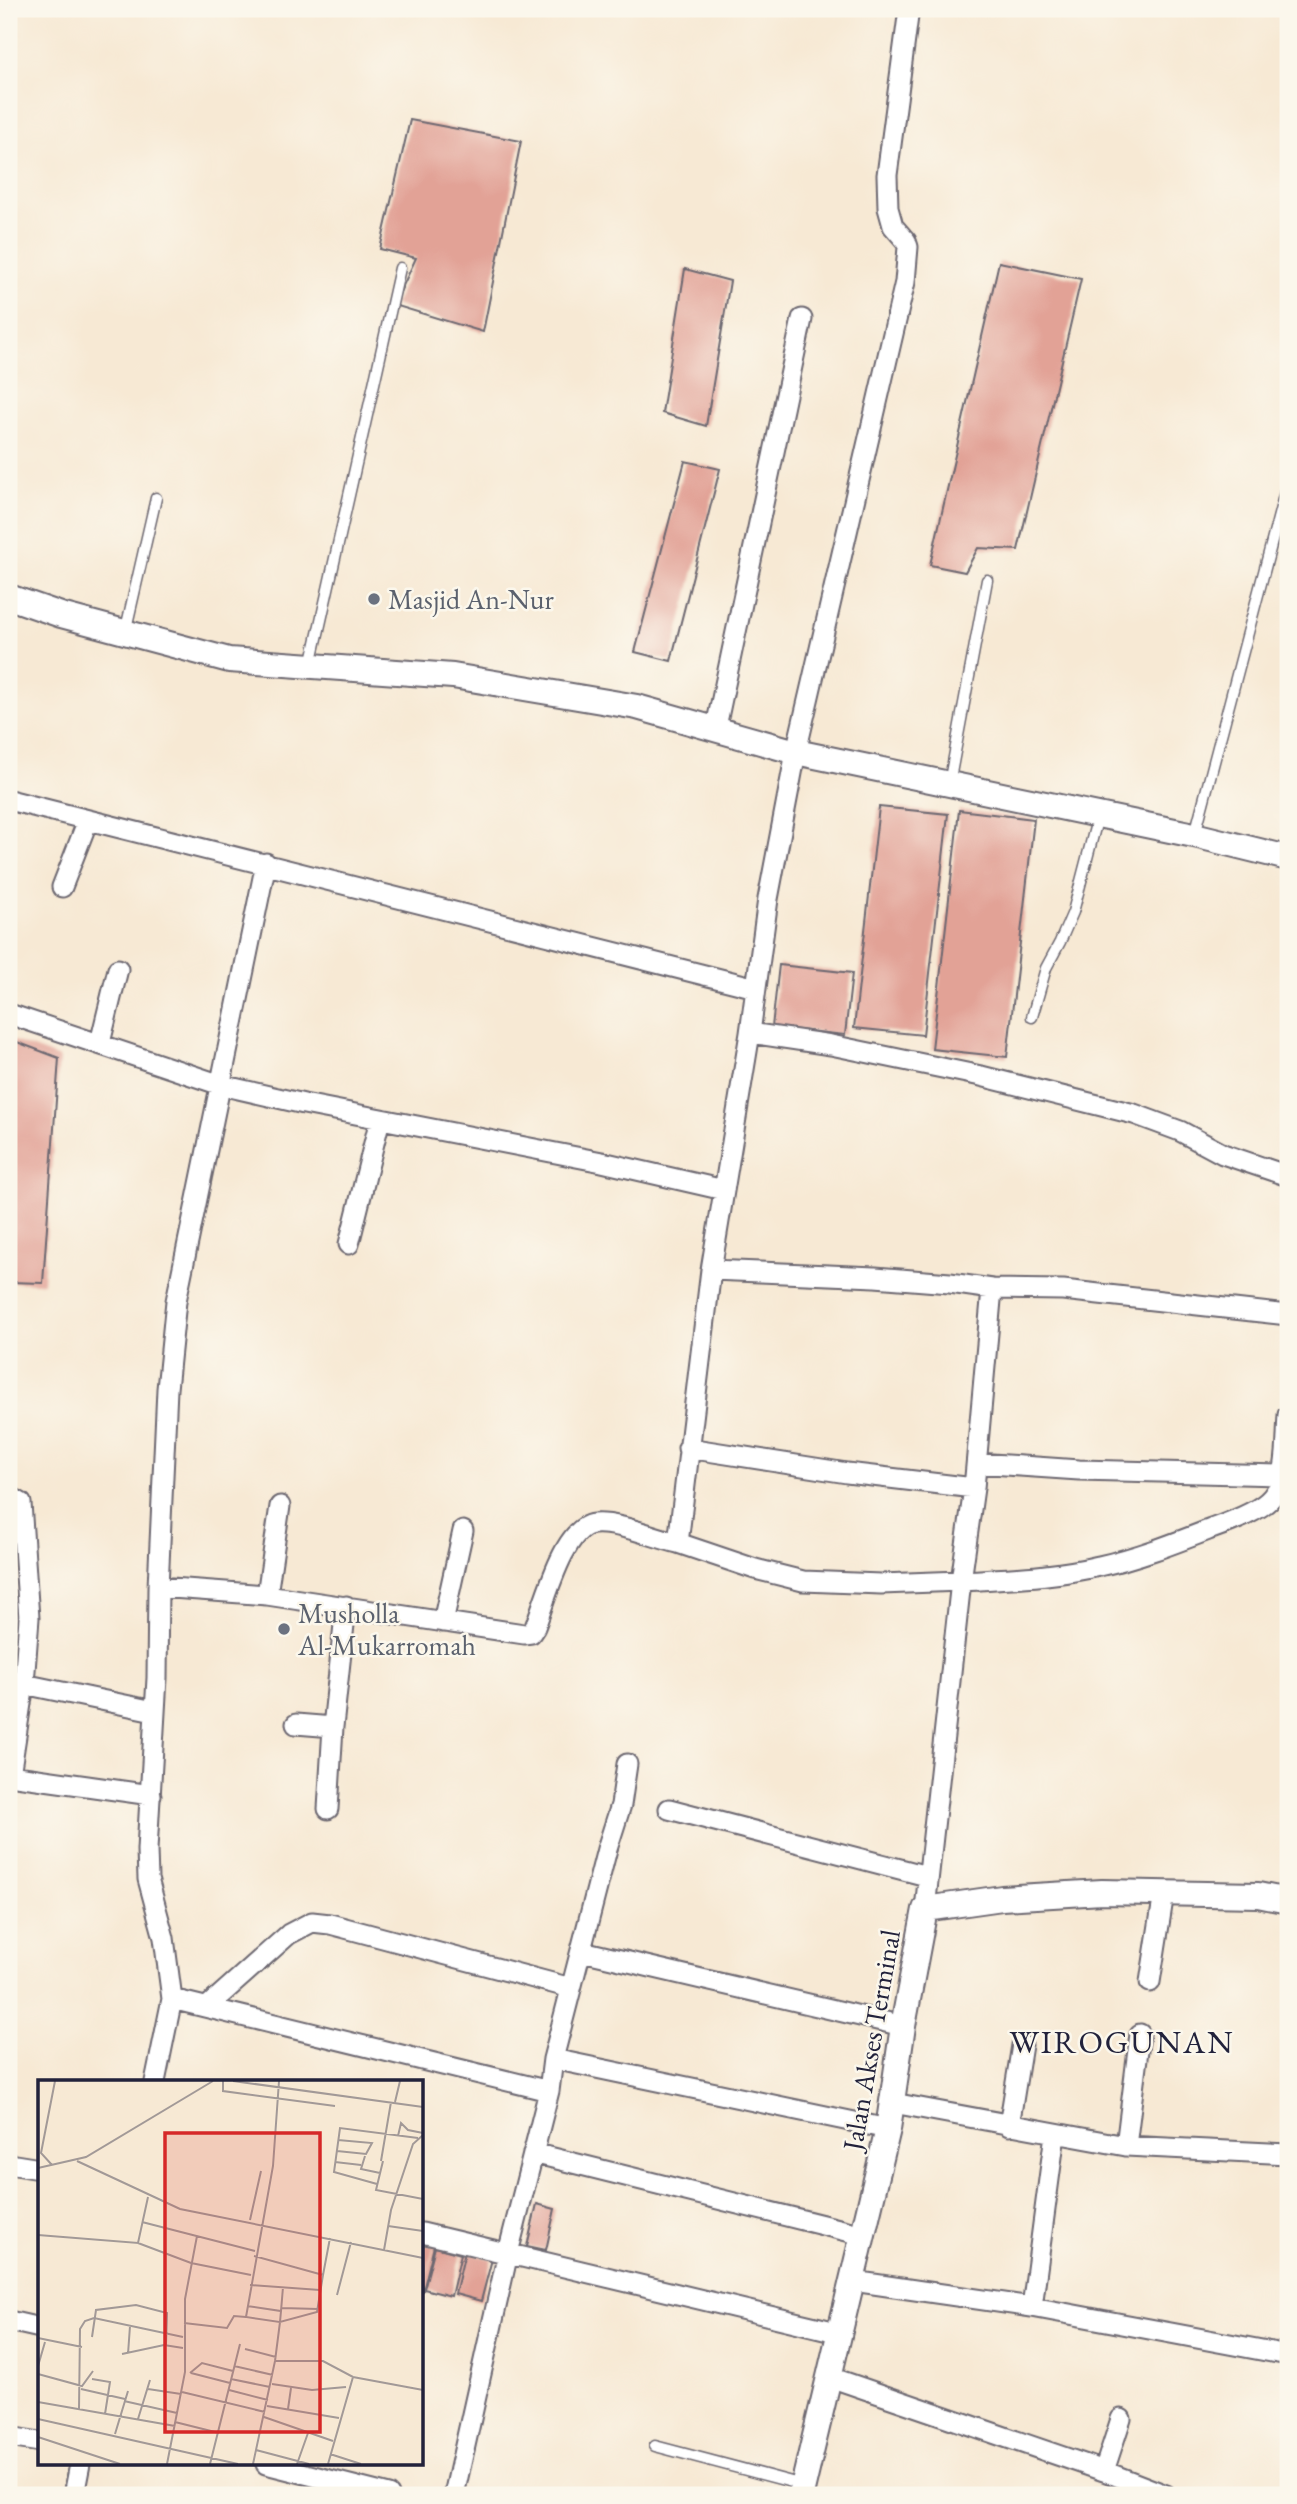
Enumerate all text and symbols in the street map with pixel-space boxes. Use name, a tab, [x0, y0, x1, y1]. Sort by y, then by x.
place label: Masjid An-Nur	[388, 581, 555, 617]
marker: Masjid An-Nur	[366, 591, 382, 607]
place label: Musholla Al-Mukarromah	[297, 1595, 476, 1663]
marker: Musholla Al-Mukarromah	[276, 1621, 292, 1637]
street label: Jalan Akses Terminal	[834, 1927, 908, 2155]
district label: WIROGUNAN	[1009, 2021, 1235, 2063]
inset map	[38, 2080, 424, 2466]

